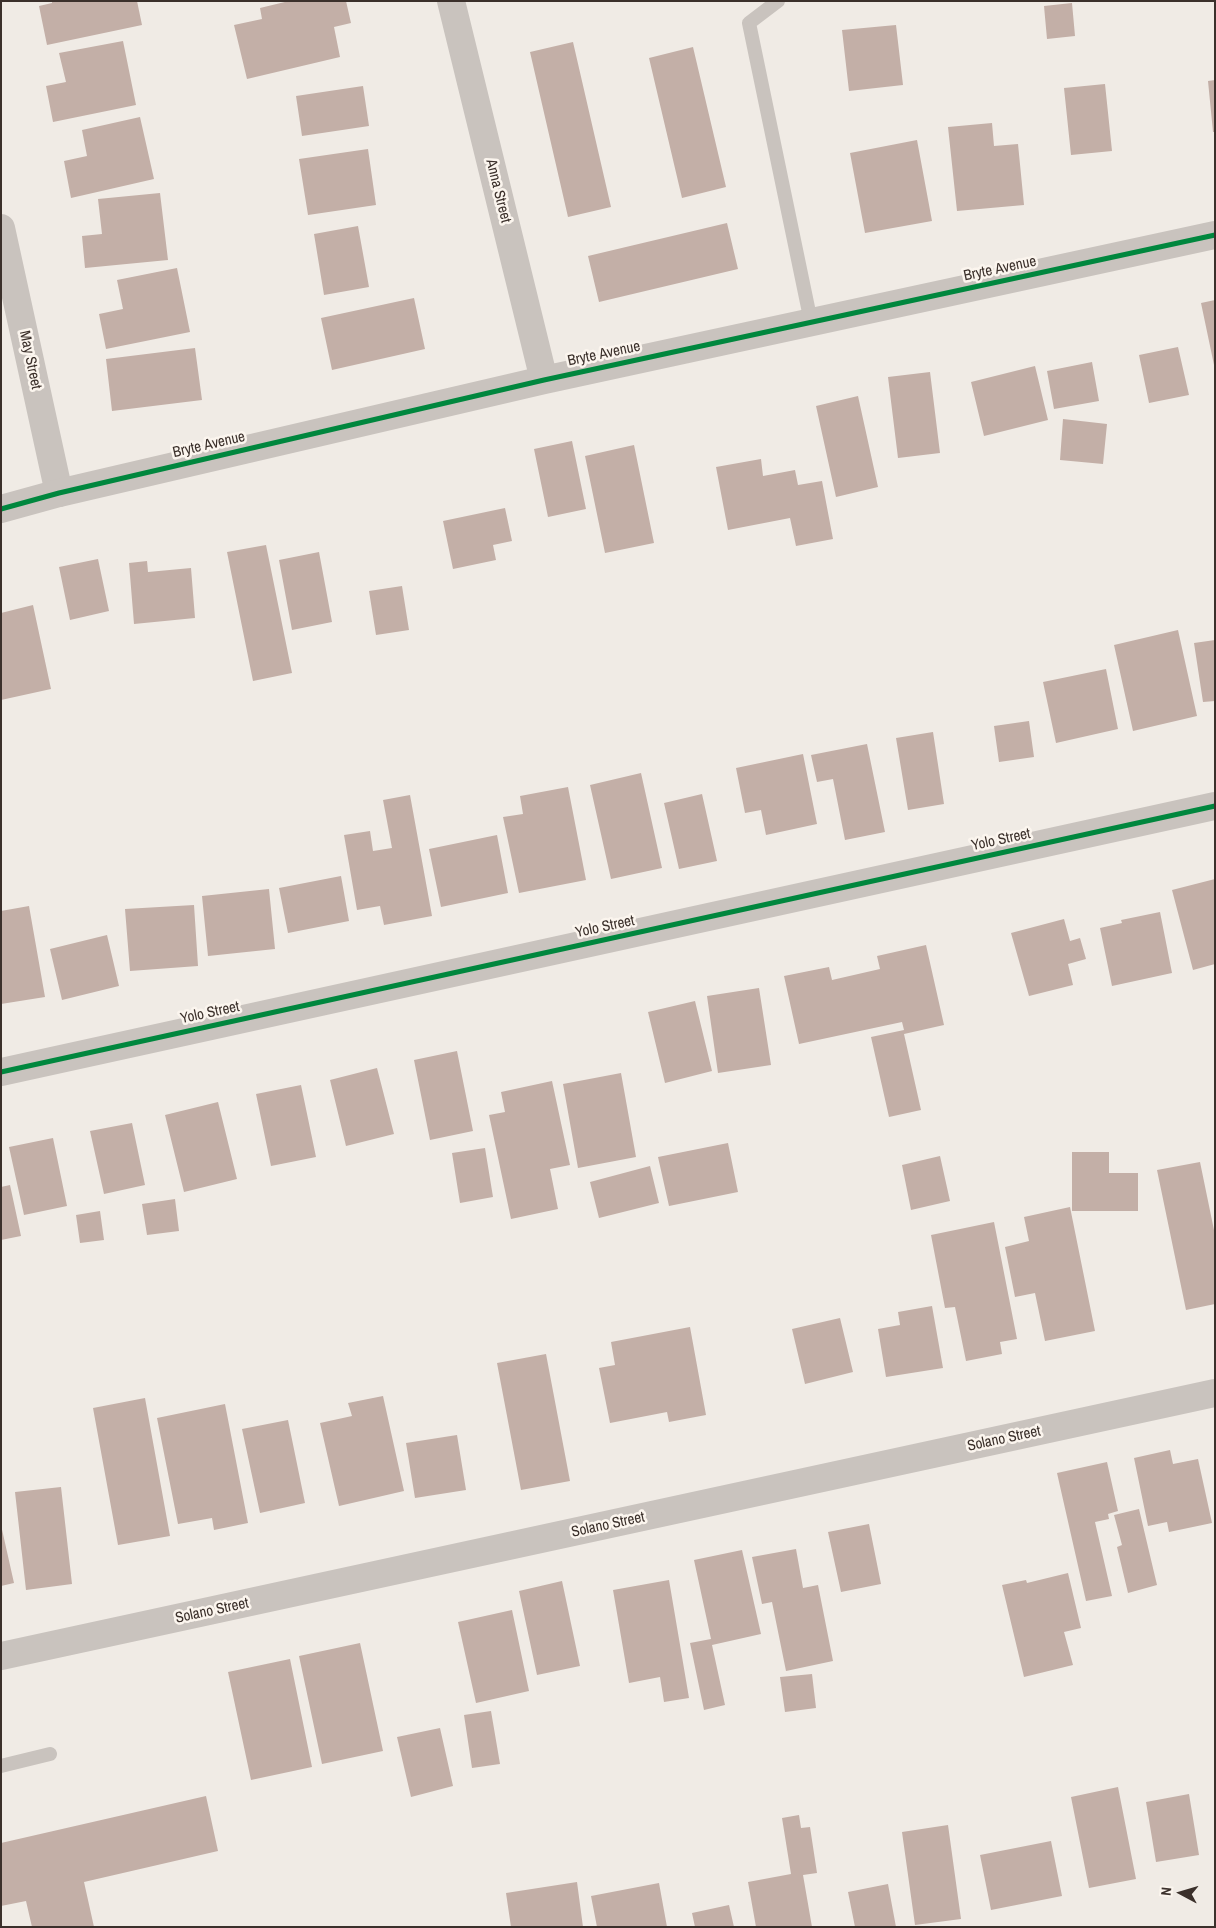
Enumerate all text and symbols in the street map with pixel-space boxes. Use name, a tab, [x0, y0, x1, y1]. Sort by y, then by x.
street label: Anna Street	[481, 157, 515, 225]
street label: Bryte Avenue	[962, 253, 1038, 285]
street label: May Street	[15, 329, 45, 391]
street label: Bryte Avenue	[566, 338, 642, 370]
street label: Bryte Avenue	[171, 428, 247, 462]
street label: Yolo Street	[970, 825, 1032, 855]
street label: Yolo Street	[574, 912, 636, 942]
street label: Yolo Street	[179, 998, 241, 1028]
street label: Solano Street	[966, 1422, 1042, 1456]
street label: Solano Street	[570, 1508, 646, 1542]
street label: Solano Street	[174, 1594, 250, 1628]
north arrow	[1156, 1868, 1206, 1918]
text: N	[1157, 1886, 1175, 1897]

